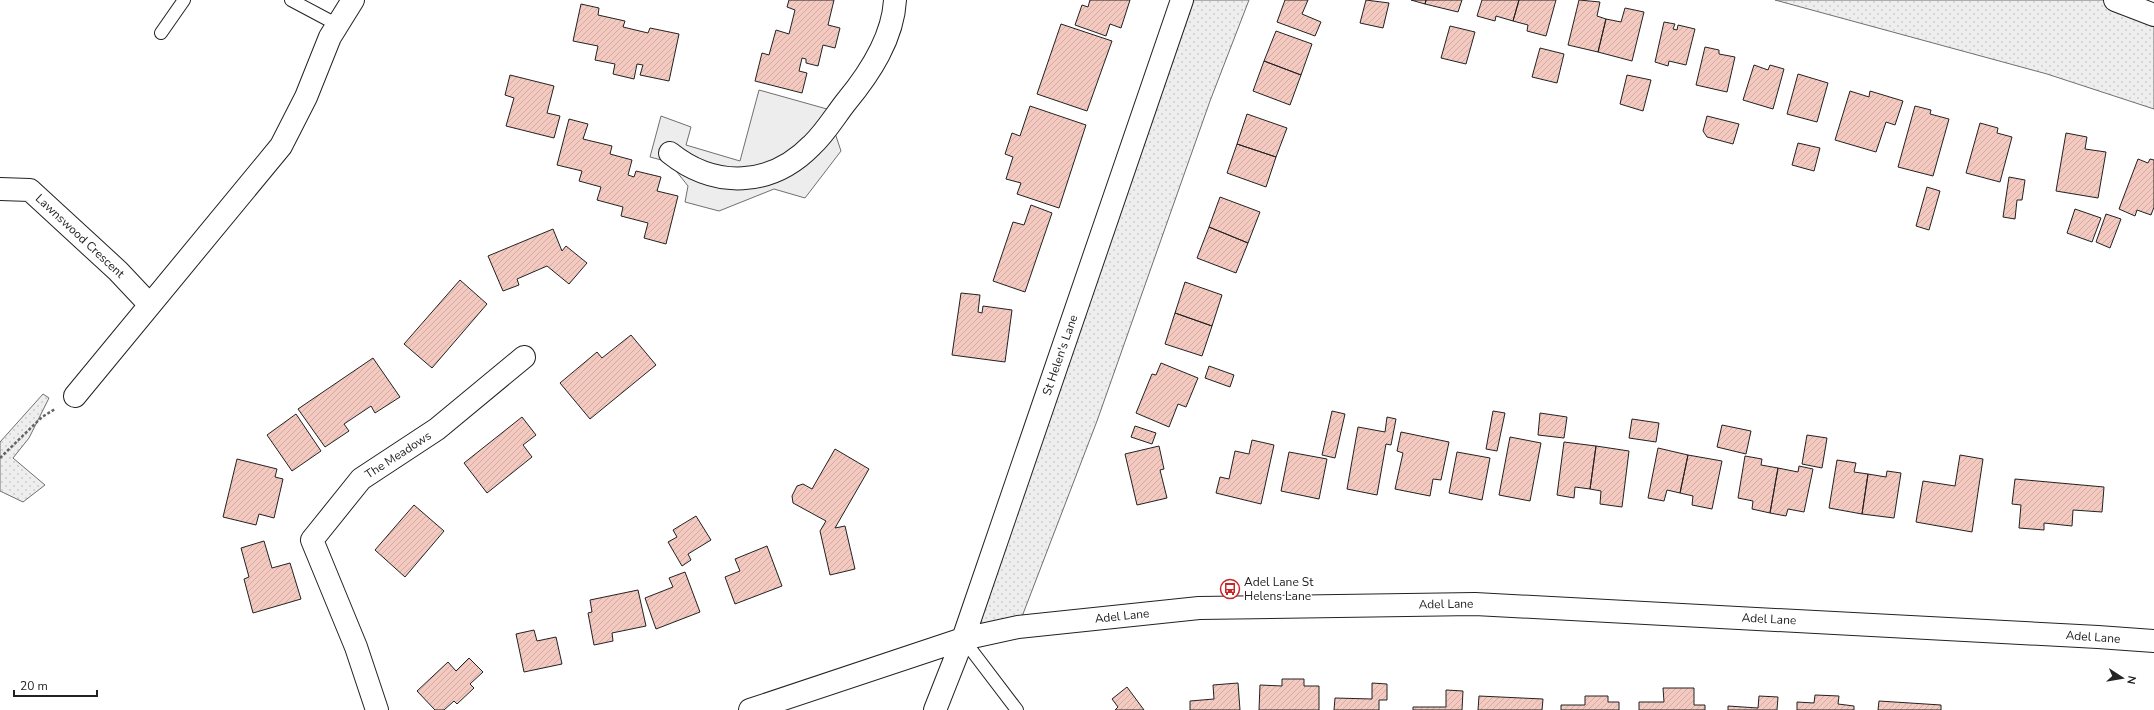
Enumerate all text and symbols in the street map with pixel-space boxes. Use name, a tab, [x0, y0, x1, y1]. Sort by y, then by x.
street label: Lawnswood Crescent	[32, 191, 128, 282]
street label: St Helen's Lane	[1039, 312, 1081, 398]
street label: The Meadows	[362, 428, 434, 482]
place label: Adel Lane St Helens Lane	[1244, 574, 1314, 604]
bus stop icon: Adel Lane St Helens Lane	[1219, 578, 1241, 600]
street label: Adel Lane	[1418, 596, 1474, 612]
street label: Adel Lane	[1094, 605, 1150, 627]
street label: Adel Lane	[1741, 610, 1797, 628]
street label: Adel Lane	[2065, 627, 2121, 647]
north arrow	[2102, 658, 2142, 698]
scale bar	[14, 672, 97, 698]
text: N	[2123, 674, 2139, 686]
text: 20 m	[20, 678, 48, 694]

